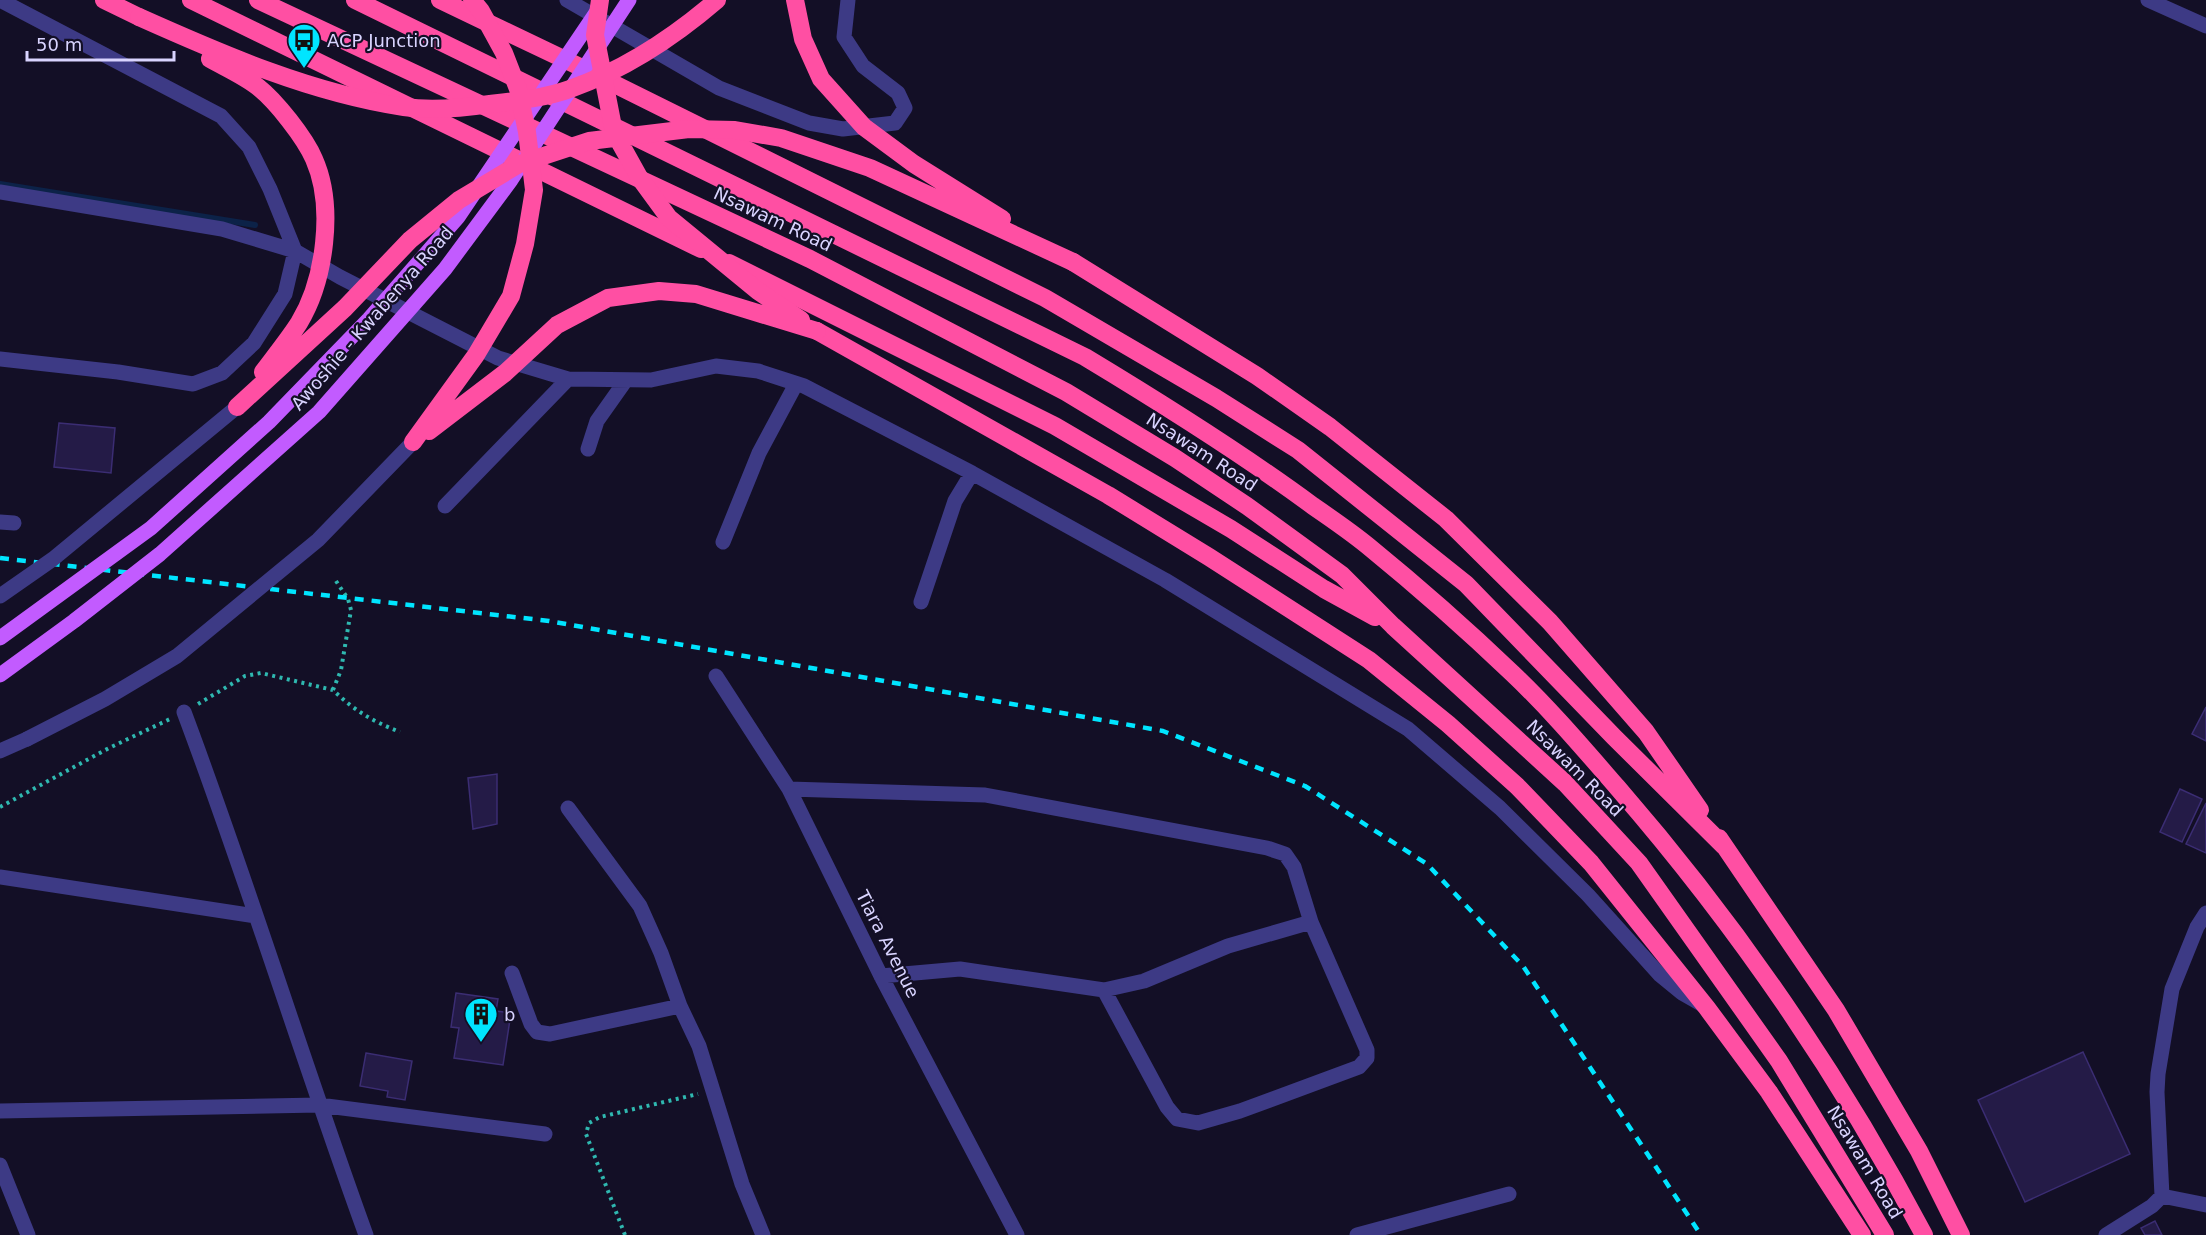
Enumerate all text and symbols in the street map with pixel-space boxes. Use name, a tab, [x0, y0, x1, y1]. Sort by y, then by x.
bus stop icon: ACP Junction	[286, 22, 322, 69]
scale bar	[27, 24, 174, 62]
place label: ACP Junction	[327, 30, 441, 51]
text: 50 m	[36, 34, 82, 55]
street label: Nsawam Road	[711, 182, 835, 256]
street label: Awoshie - Kwabenya Road	[287, 222, 457, 414]
street label: Nsawam Road	[1143, 408, 1261, 496]
street label: Nsawam Road	[1522, 715, 1628, 821]
street label: Tiara Avenue	[852, 886, 924, 1001]
building icon: b	[463, 996, 499, 1043]
place label: b	[504, 1004, 515, 1025]
street label: Nsawam Road	[1823, 1102, 1907, 1222]

